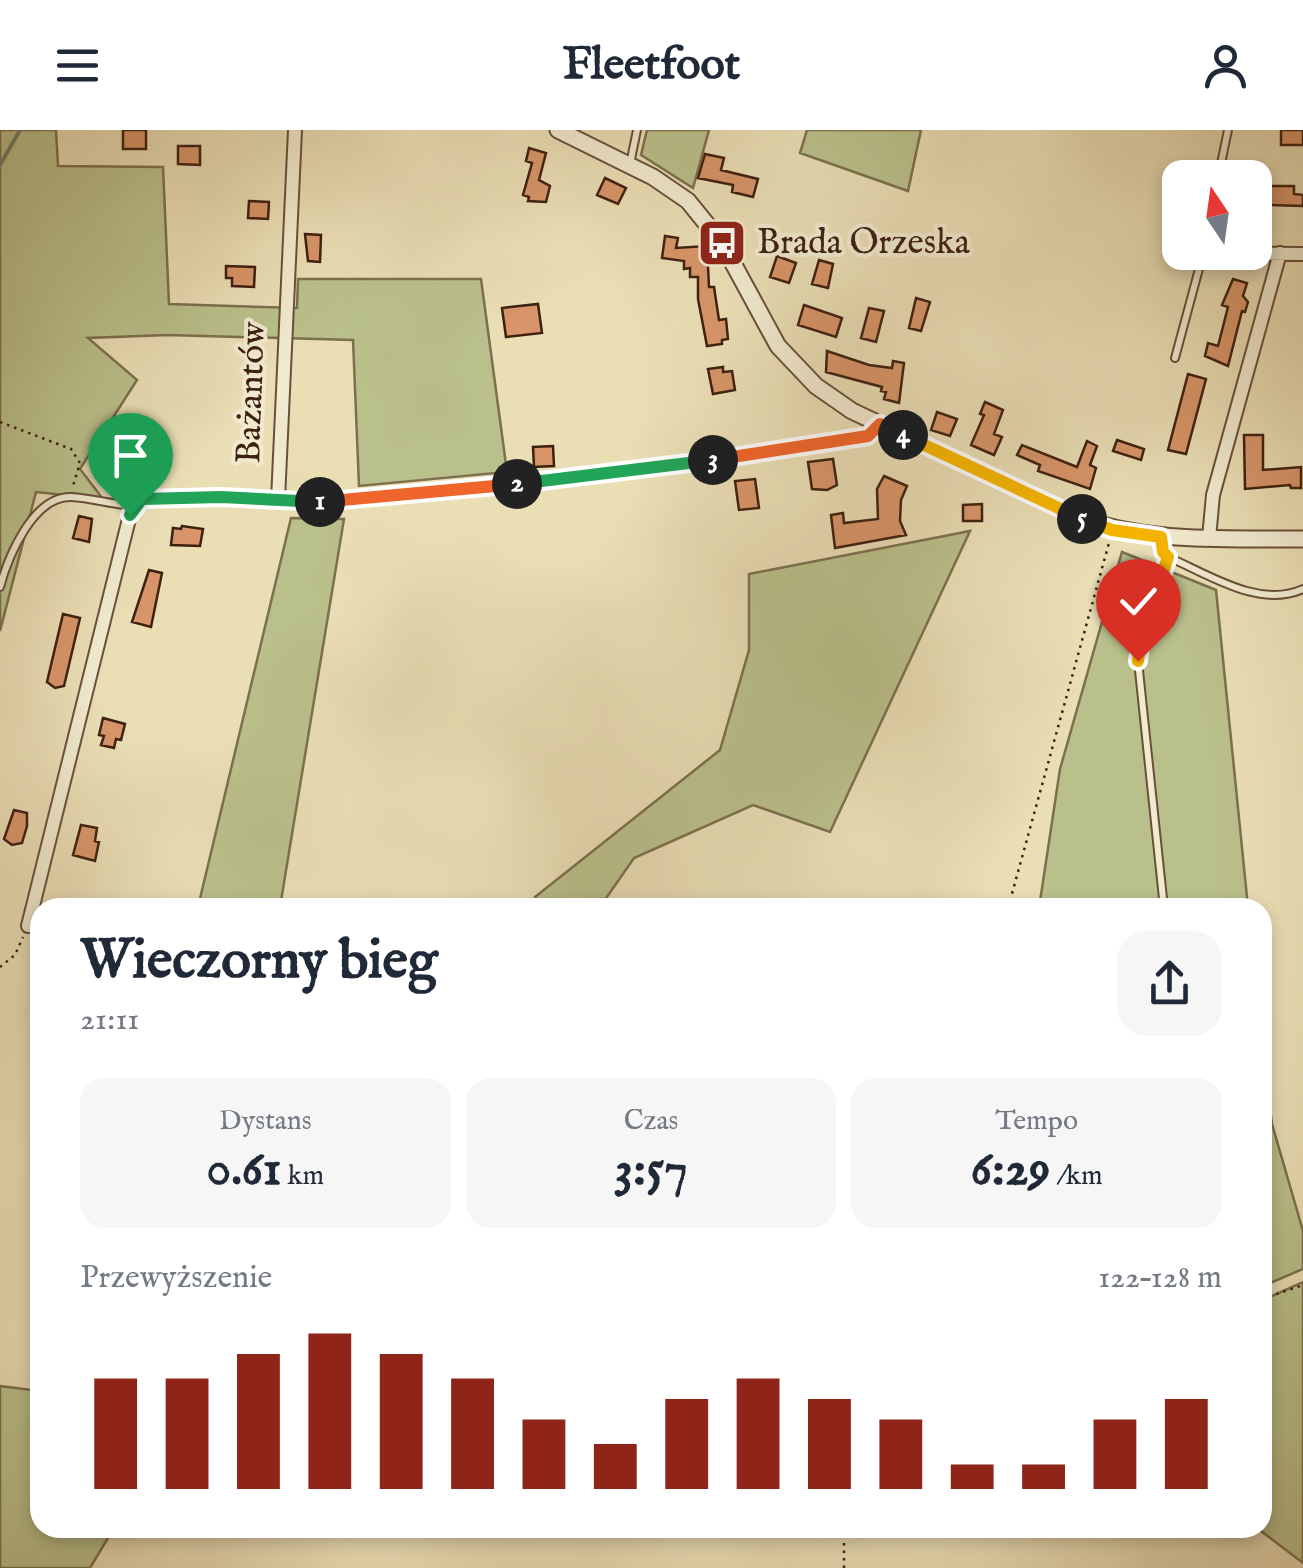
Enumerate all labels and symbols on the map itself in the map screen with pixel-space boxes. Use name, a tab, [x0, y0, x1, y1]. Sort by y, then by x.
north arrow	[1162, 160, 1272, 270]
bus stop icon: Brada Orzeska	[696, 217, 748, 269]
place label: Brada Orzeska	[757, 221, 971, 266]
street label: Bażantów	[227, 320, 277, 465]
pin: 4	[878, 410, 928, 460]
pin	[88, 413, 173, 516]
pin: 3	[688, 435, 738, 485]
pin: 2	[492, 459, 542, 509]
pin: 1	[295, 477, 345, 527]
pin: 5	[1057, 494, 1107, 544]
pin	[1096, 559, 1181, 662]

